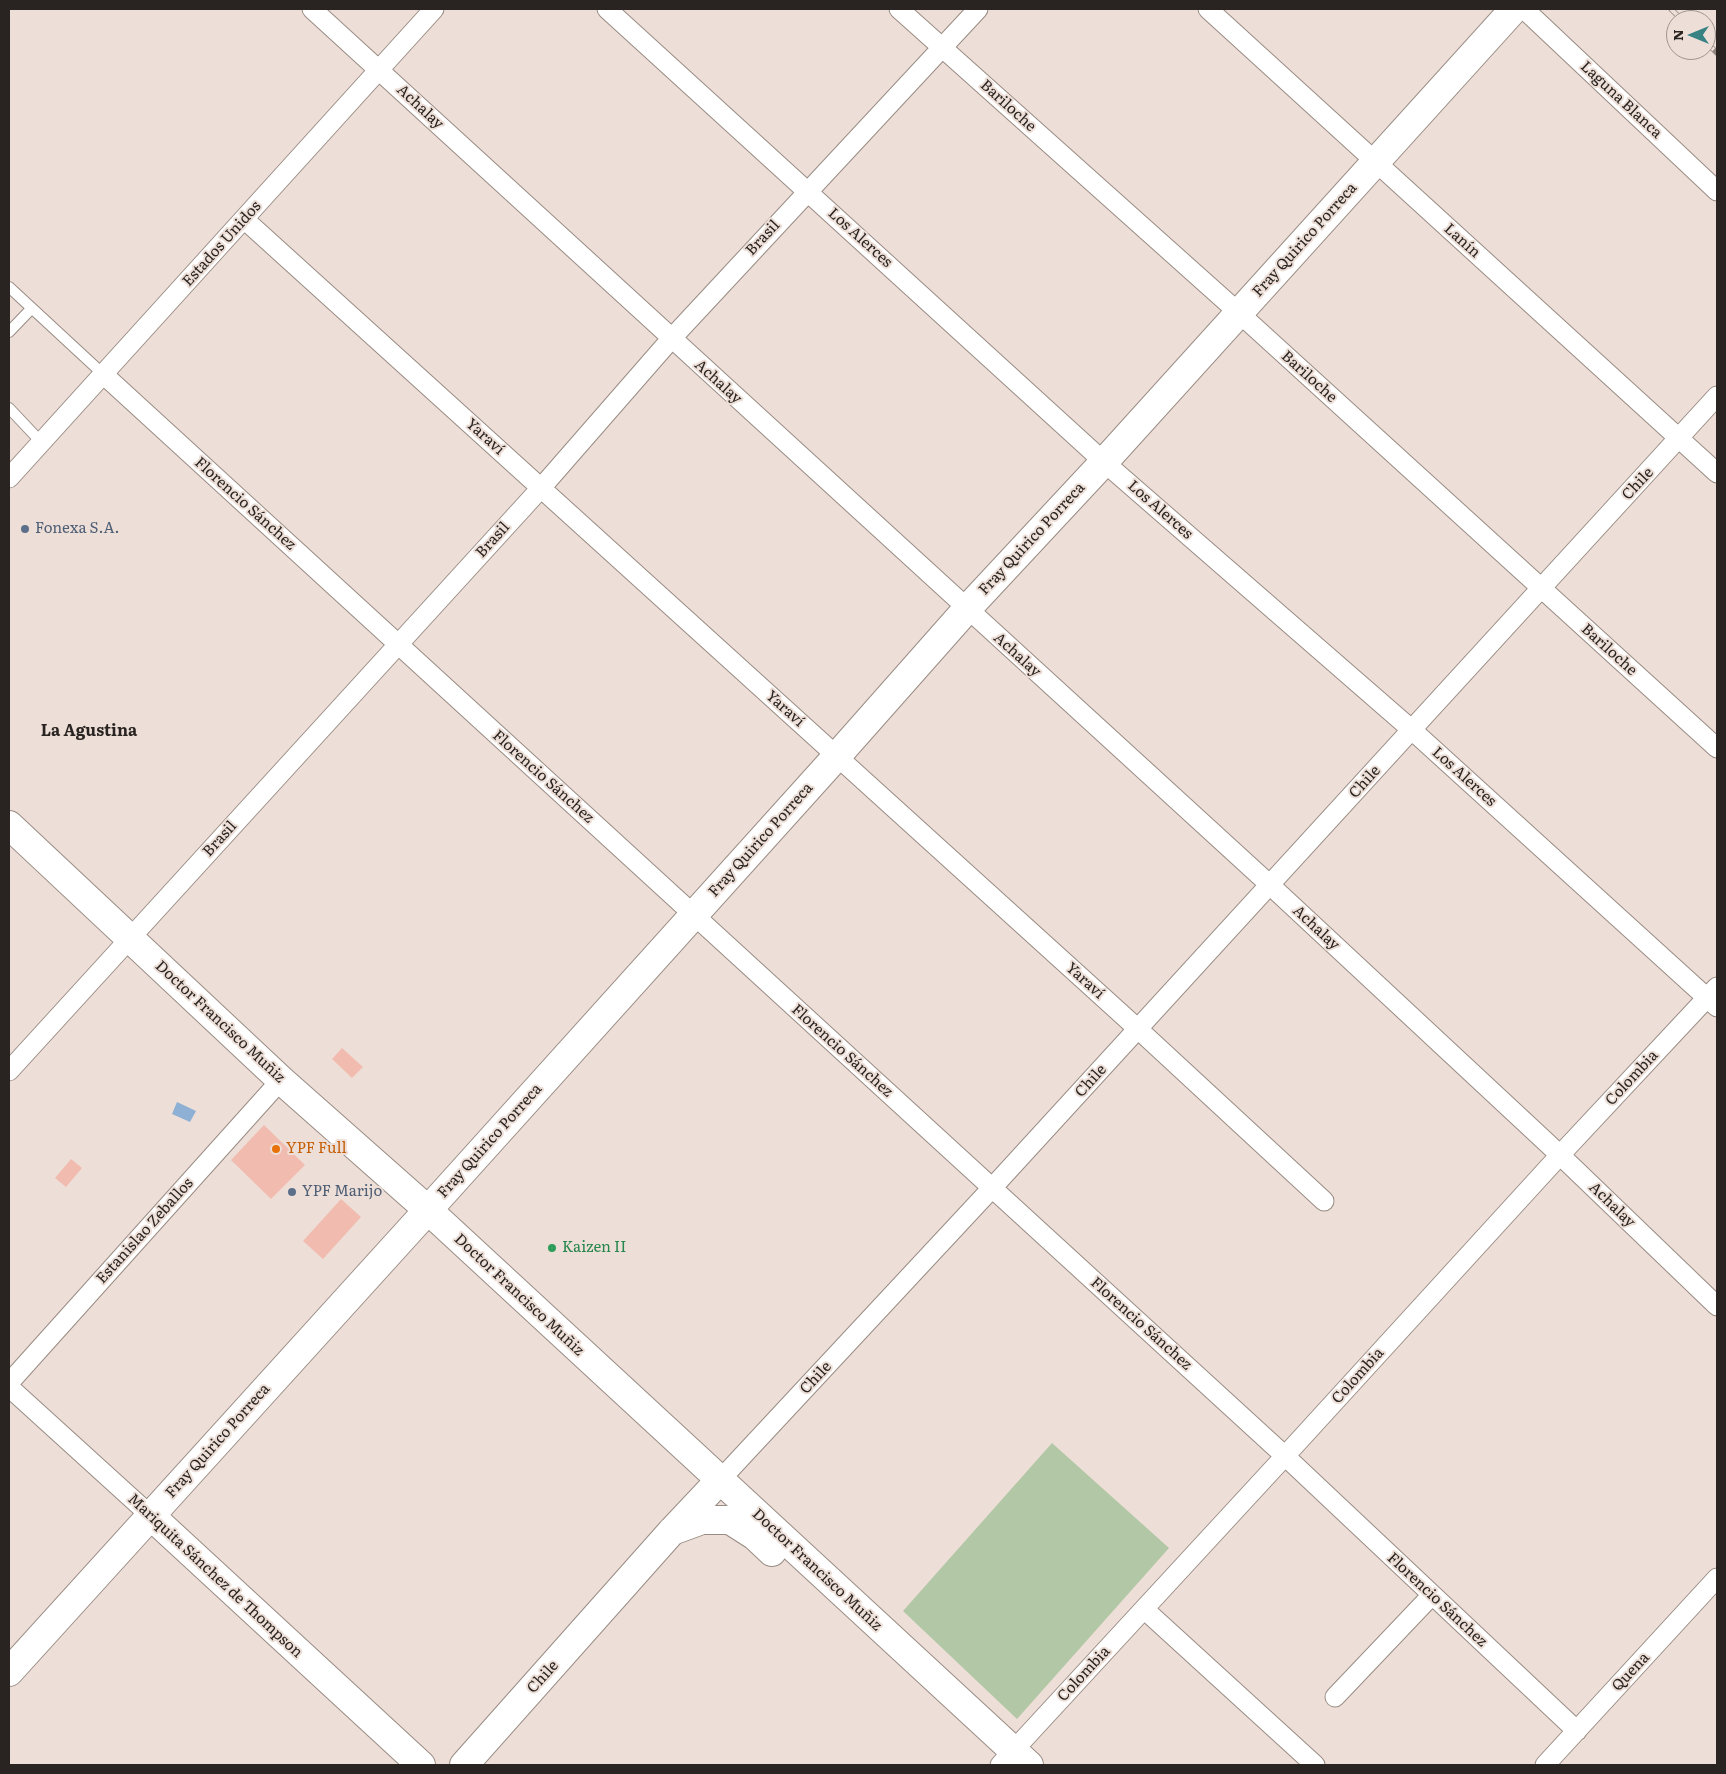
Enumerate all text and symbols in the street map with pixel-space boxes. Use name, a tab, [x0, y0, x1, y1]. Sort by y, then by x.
north arrow	[1666, 10, 1716, 60]
text: N	[1667, 29, 1687, 41]
street label: Laguna Blanca	[1577, 58, 1665, 142]
street label: Bariloche	[976, 76, 1040, 136]
street label: Achalay	[393, 81, 447, 133]
street label: Fray Quirico Porreca	[1249, 179, 1361, 301]
street label: Estados Unidos	[179, 198, 265, 290]
street label: Los Alerces	[824, 205, 896, 271]
street label: Brasil	[742, 217, 784, 259]
street label: Lanín	[1440, 220, 1484, 262]
street label: Bariloche	[1277, 347, 1341, 407]
street label: Achalay	[691, 356, 745, 408]
street label: Yaraví	[462, 415, 508, 459]
street label: Florencio Sánchez	[191, 454, 299, 554]
street label: Chile	[1618, 464, 1658, 504]
street label: Los Alerces	[1124, 477, 1196, 543]
street label: Fray Quirico Porreca	[975, 479, 1089, 599]
street label: Brasil	[472, 518, 514, 562]
place label: Fonexa S.A.	[35, 520, 119, 538]
marker: Fonexa S.A.	[19, 523, 31, 535]
street label: Bariloche	[1577, 620, 1641, 680]
street label: Achalay	[990, 629, 1044, 681]
street label: Yaraví	[762, 687, 808, 731]
district label: La Agustina	[41, 721, 137, 741]
street label: Florencio Sánchez	[489, 727, 597, 827]
street label: Los Alerces	[1428, 744, 1500, 810]
street label: Chile	[1346, 762, 1384, 802]
street label: Fray Quirico Porreca	[705, 779, 817, 901]
street label: Brasil	[199, 817, 241, 861]
street label: Achalay	[1289, 902, 1343, 954]
street label: Doctor Francisco Muñiz	[151, 957, 289, 1087]
street label: Yaraví	[1062, 959, 1108, 1003]
street label: Florencio Sánchez	[788, 1001, 896, 1101]
street label: Colombia	[1602, 1047, 1662, 1109]
street label: Chile	[1072, 1061, 1110, 1101]
street label: Fray Quirico Porreca	[434, 1080, 546, 1202]
place label: YPF Full	[286, 1140, 346, 1158]
marker: YPF Full	[270, 1143, 282, 1155]
street label: Estanislao Zeballos	[93, 1174, 197, 1288]
street label: Achalay	[1585, 1179, 1639, 1231]
place label: YPF Marijo	[302, 1183, 382, 1201]
marker: YPF Marijo	[286, 1186, 298, 1198]
street label: Doctor Francisco Muñiz	[450, 1230, 588, 1360]
place label: Kaizen II	[562, 1239, 626, 1257]
marker: Kaizen II	[546, 1242, 558, 1254]
street label: Florencio Sánchez	[1087, 1274, 1195, 1374]
street label: Colombia	[1328, 1344, 1388, 1408]
street label: Chile	[796, 1358, 836, 1398]
street label: Fray Quirico Porreca	[162, 1380, 274, 1502]
street label: Mariquita Sánchez de Thompson	[124, 1490, 306, 1662]
street label: Doctor Francisco Muñiz	[748, 1505, 886, 1635]
street label: Florencio Sánchez	[1383, 1549, 1491, 1651]
street label: Colombia	[1054, 1643, 1114, 1705]
street label: Quena	[1609, 1649, 1653, 1695]
street label: Chile	[524, 1657, 562, 1697]

